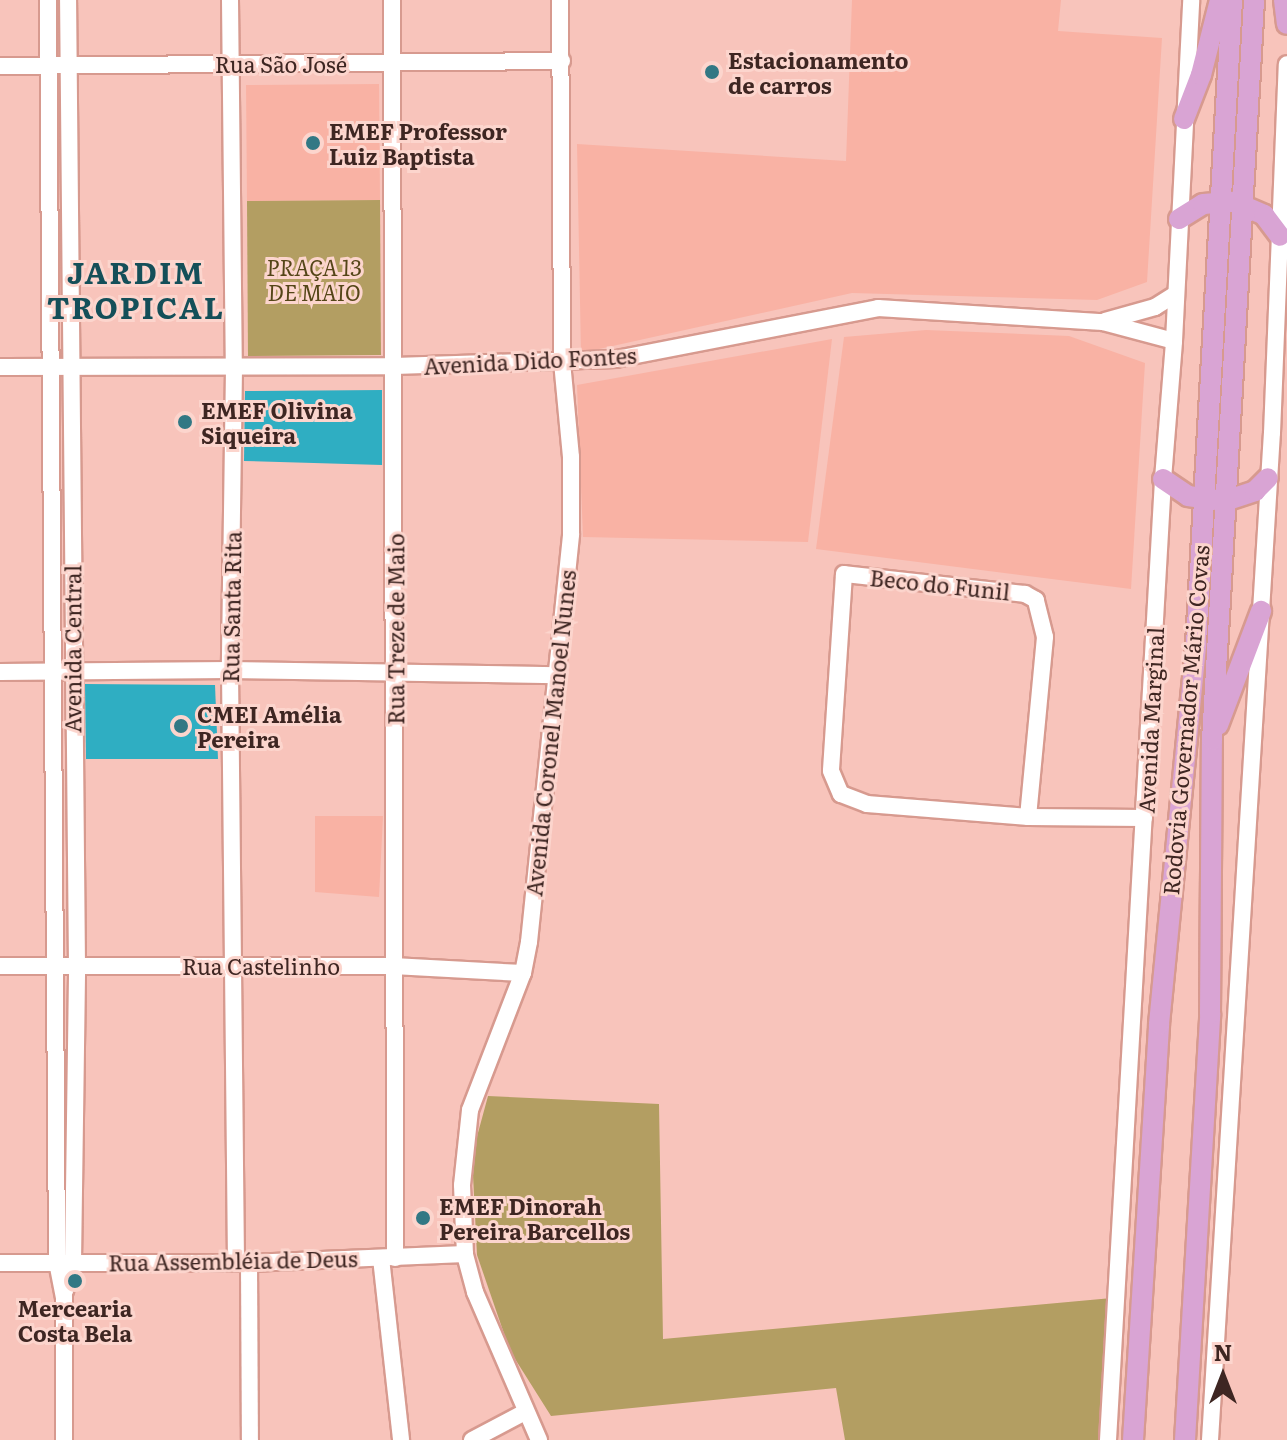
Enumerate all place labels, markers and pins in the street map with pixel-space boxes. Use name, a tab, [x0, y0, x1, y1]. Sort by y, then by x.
place label: Estacionamento de carros	[728, 46, 909, 98]
marker: Estacionamento de carros	[703, 63, 721, 81]
place label: EMEF Professor Luiz Baptista	[329, 117, 507, 168]
marker: EMEF Professor Luiz Baptista	[304, 134, 322, 152]
place label: EMEF Olivina Siqueira	[201, 396, 353, 448]
marker: EMEF Olivina Siqueira	[176, 413, 194, 431]
place label: CMEI Amélia Pereira	[197, 700, 342, 752]
marker: CMEI Amélia Pereira	[172, 717, 190, 735]
place label: EMEF Dinorah Pereira Barcellos	[439, 1192, 630, 1244]
marker: EMEF Dinorah Pereira Barcellos	[414, 1209, 432, 1227]
marker: Mercearia Costa Bela	[66, 1272, 84, 1290]
place label: Mercearia Costa Bela	[18, 1294, 132, 1346]

